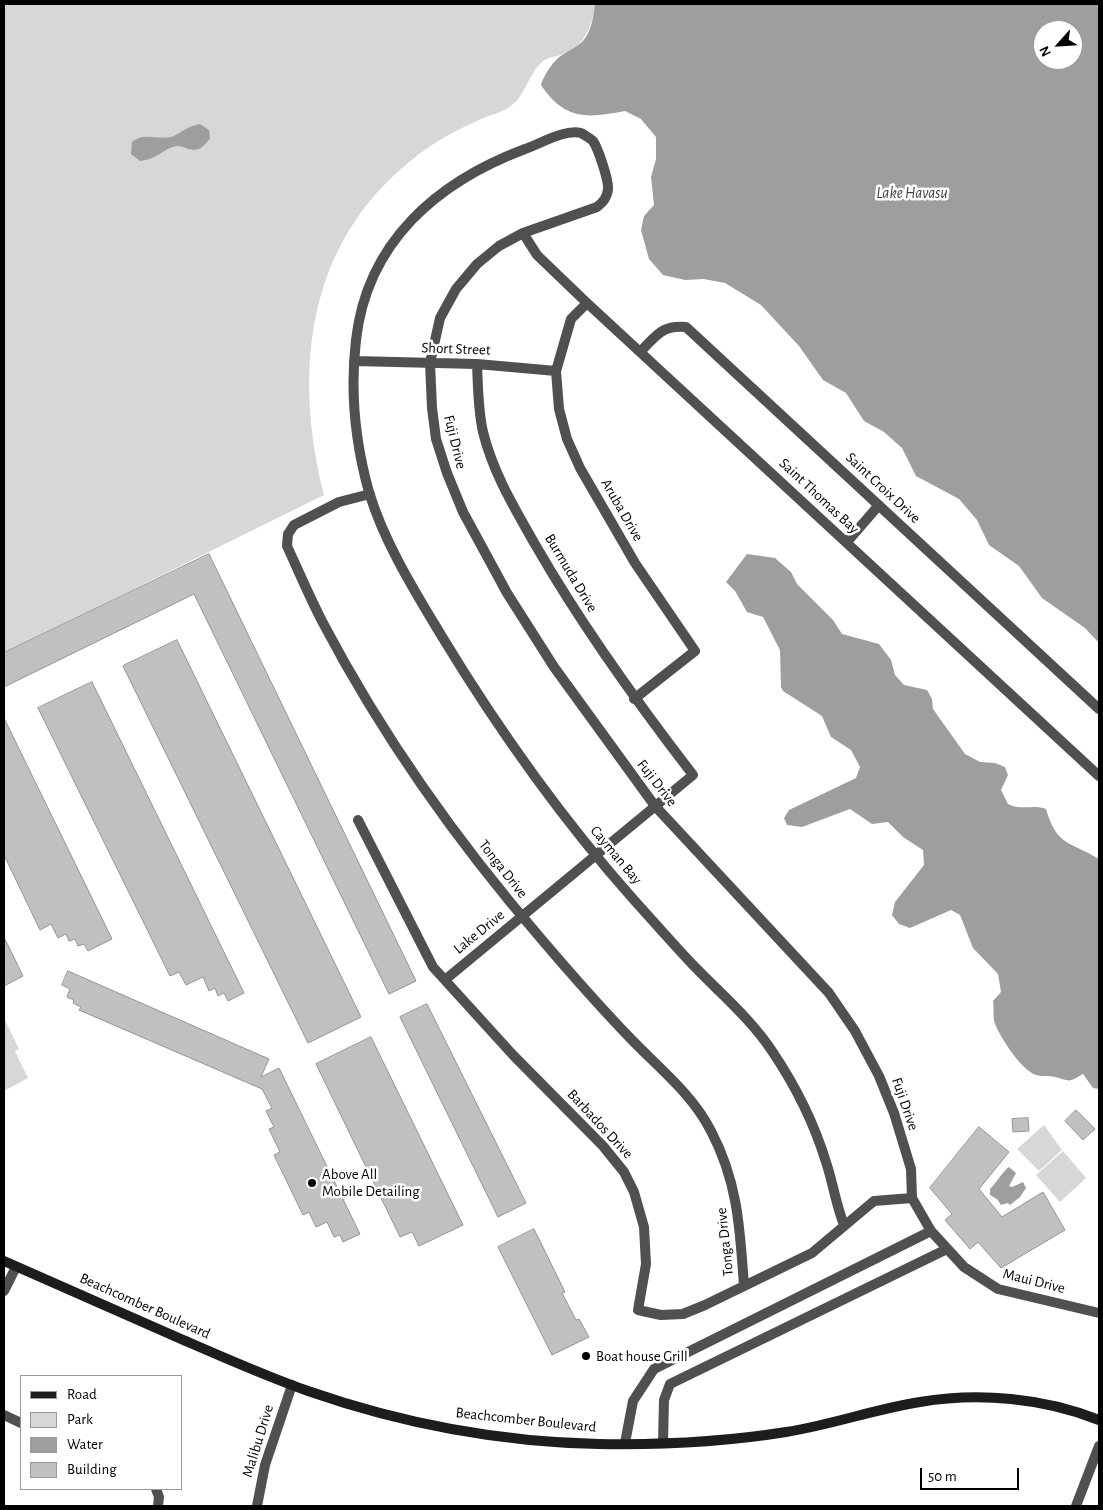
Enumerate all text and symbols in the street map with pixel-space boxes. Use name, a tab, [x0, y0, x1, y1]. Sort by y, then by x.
north arrow	[1033, 20, 1083, 70]
text: N	[1037, 44, 1054, 59]
water label: Lake Havasu	[876, 183, 948, 203]
street label: Short Street	[421, 339, 491, 359]
street label: Fuji Drive	[440, 413, 470, 471]
street label: Saint Croix Drive	[842, 449, 924, 527]
street label: Saint Thomas Bay	[775, 454, 863, 538]
street label: Aruba Drive	[597, 475, 647, 545]
street label: Burmuda Drive	[541, 530, 601, 616]
street label: Fuji Drive	[633, 756, 681, 810]
street label: Cayman Bay	[586, 822, 646, 888]
street label: Tonga Drive	[475, 836, 531, 902]
street label: Lake Drive	[450, 906, 508, 958]
street label: Fuji Drive	[888, 1075, 922, 1133]
street label: Barbados Drive	[563, 1085, 637, 1163]
place label: Above All Mobile Detailing	[322, 1165, 420, 1200]
marker: Above All Mobile Detailing	[306, 1177, 318, 1189]
street label: Tonga Drive	[712, 1207, 738, 1277]
street label: Maui Drive	[1001, 1265, 1067, 1297]
street label: Beachcomber Boulevard	[77, 1269, 213, 1343]
place label: Boat house Grill	[596, 1347, 688, 1365]
marker: Boat house Grill	[580, 1350, 592, 1362]
legend	[20, 1375, 182, 1490]
text: Road	[67, 1387, 97, 1402]
street label: Malibu Drive	[238, 1403, 278, 1479]
street label: Beachcomber Boulevard	[455, 1404, 597, 1436]
text: Park	[67, 1412, 93, 1427]
text: Water	[67, 1437, 103, 1452]
scale bar	[923, 1458, 1022, 1490]
text: Building	[67, 1462, 117, 1477]
text: 50 m	[928, 1469, 957, 1484]

